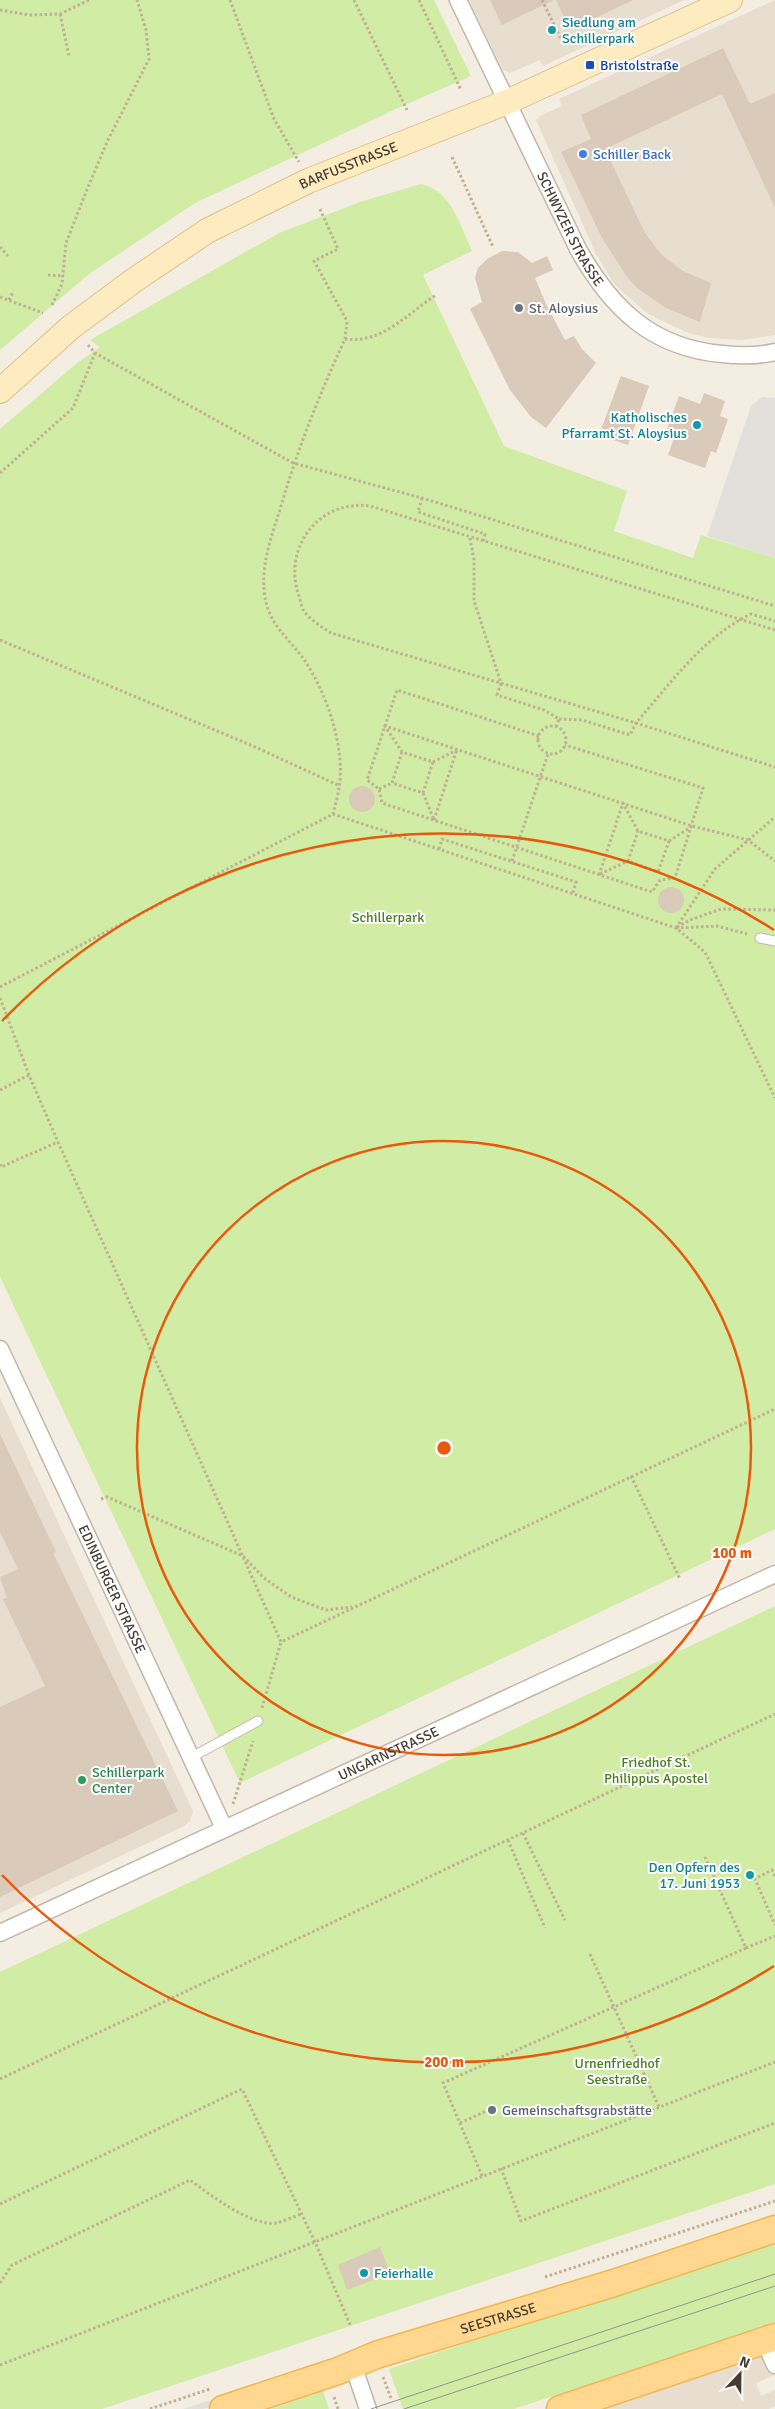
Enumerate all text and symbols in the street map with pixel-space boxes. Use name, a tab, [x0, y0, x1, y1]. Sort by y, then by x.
place label: Siedlung am Schillerpark	[562, 14, 636, 47]
marker: Siedlung am Schillerpark	[546, 24, 558, 36]
place label: Bristolstraße	[600, 57, 679, 74]
marker: Bristolstraße	[584, 59, 596, 71]
street label: BARFUSSTRASSE	[296, 138, 400, 193]
place label: Schiller Back	[593, 146, 671, 163]
marker: Schiller Back	[577, 148, 589, 160]
street label: SCHWYZER STRASSE	[534, 169, 608, 289]
place label: St. Aloysius	[529, 300, 598, 317]
marker: St. Aloysius	[513, 302, 525, 314]
place label: Katholisches Pfarramt St. Aloysius	[562, 409, 687, 442]
marker: Katholisches Pfarramt St. Aloysius	[691, 419, 703, 431]
park label: Schillerpark	[352, 909, 424, 926]
centre of rings	[435, 1439, 453, 1457]
street label: EDINBURGER STRASSE	[75, 1522, 150, 1656]
text: 100 m	[712, 1544, 752, 1562]
street label: UNGARNSTRASSE	[335, 1722, 442, 1784]
park label: Friedhof St. Philippus Apostel	[604, 1754, 708, 1787]
place label: Schillerpark Center	[92, 1764, 165, 1797]
marker: Schillerpark Center	[76, 1774, 88, 1786]
place label: Den Opfern des 17. Juni 1953	[649, 1859, 740, 1892]
marker: Den Opfern des 17. Juni 1953	[744, 1869, 756, 1881]
text: 200 m	[424, 2053, 464, 2071]
park label: Urnenfriedhof Seestraße	[575, 2055, 661, 2088]
place label: Gemeinschaftsgrabstätte	[502, 2102, 652, 2119]
marker: Gemeinschaftsgrabstätte	[486, 2104, 498, 2116]
place label: Feierhalle	[374, 2265, 434, 2282]
marker: Feierhalle	[358, 2267, 370, 2279]
street label: SEESTRASSE	[458, 2299, 538, 2338]
north arrow	[715, 2349, 765, 2399]
text: N	[737, 2353, 752, 2372]

